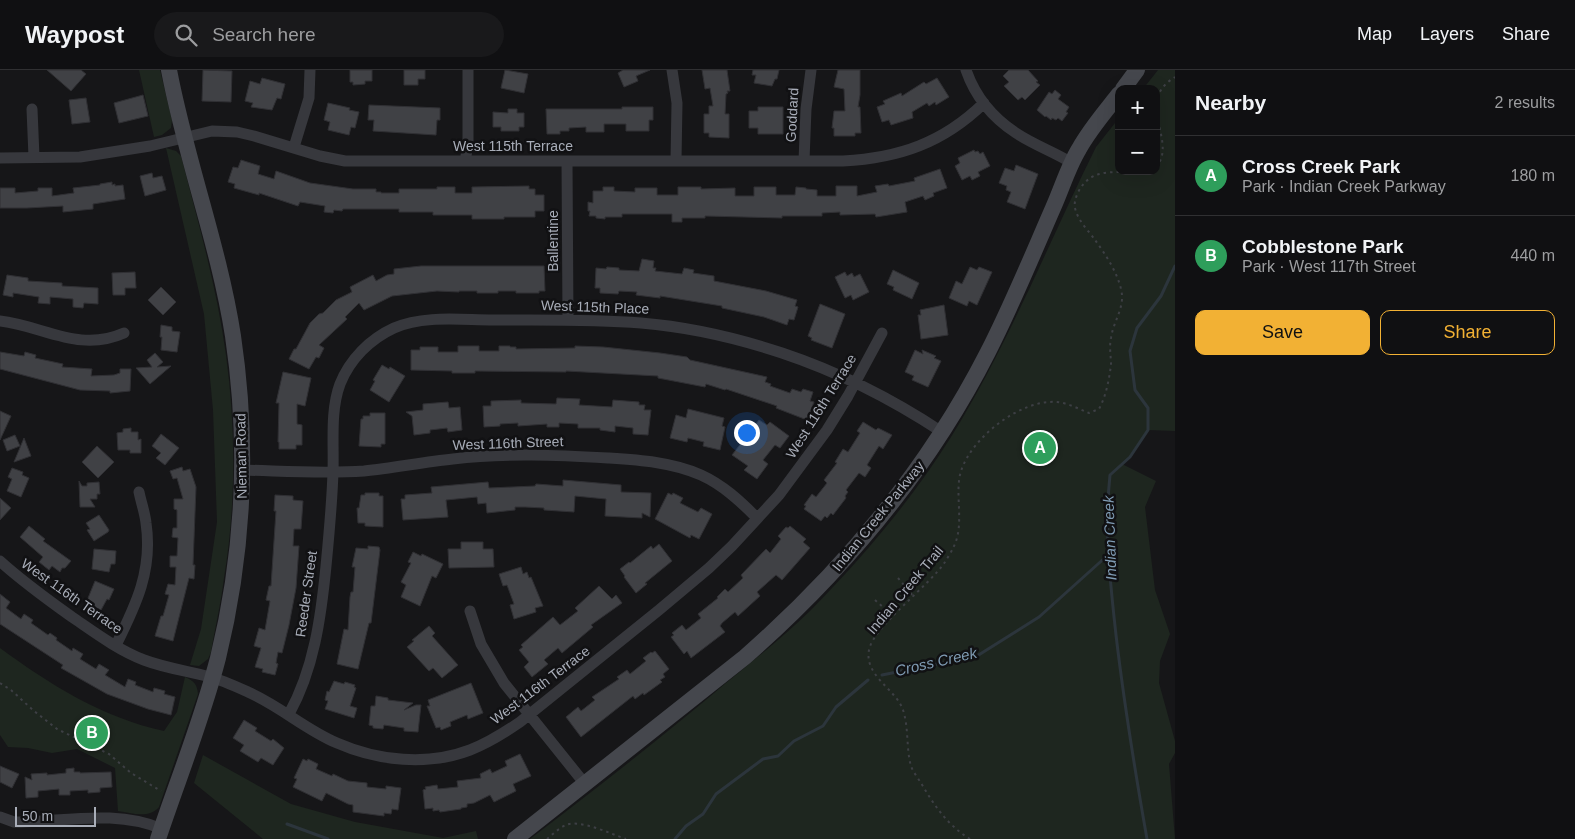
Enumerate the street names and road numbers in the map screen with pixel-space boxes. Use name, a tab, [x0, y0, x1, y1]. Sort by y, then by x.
street label: Goddard	[783, 87, 801, 143]
street label: West 115th Terrace	[453, 138, 573, 154]
street label: Ballentine	[545, 210, 561, 272]
street label: West 115th Place	[541, 297, 650, 317]
street label: West 116th Terrace	[782, 351, 860, 461]
street label: Nieman Road	[232, 413, 250, 499]
street label: West 116th Street	[452, 433, 564, 453]
street label: Indian Creek Parkway	[829, 458, 927, 574]
street label: Indian Creek Trail	[864, 543, 946, 637]
street label: Reeder Street	[292, 550, 320, 638]
street label: West 116th Terrace	[18, 555, 126, 637]
street label: West 116th Terrace	[487, 642, 593, 727]

